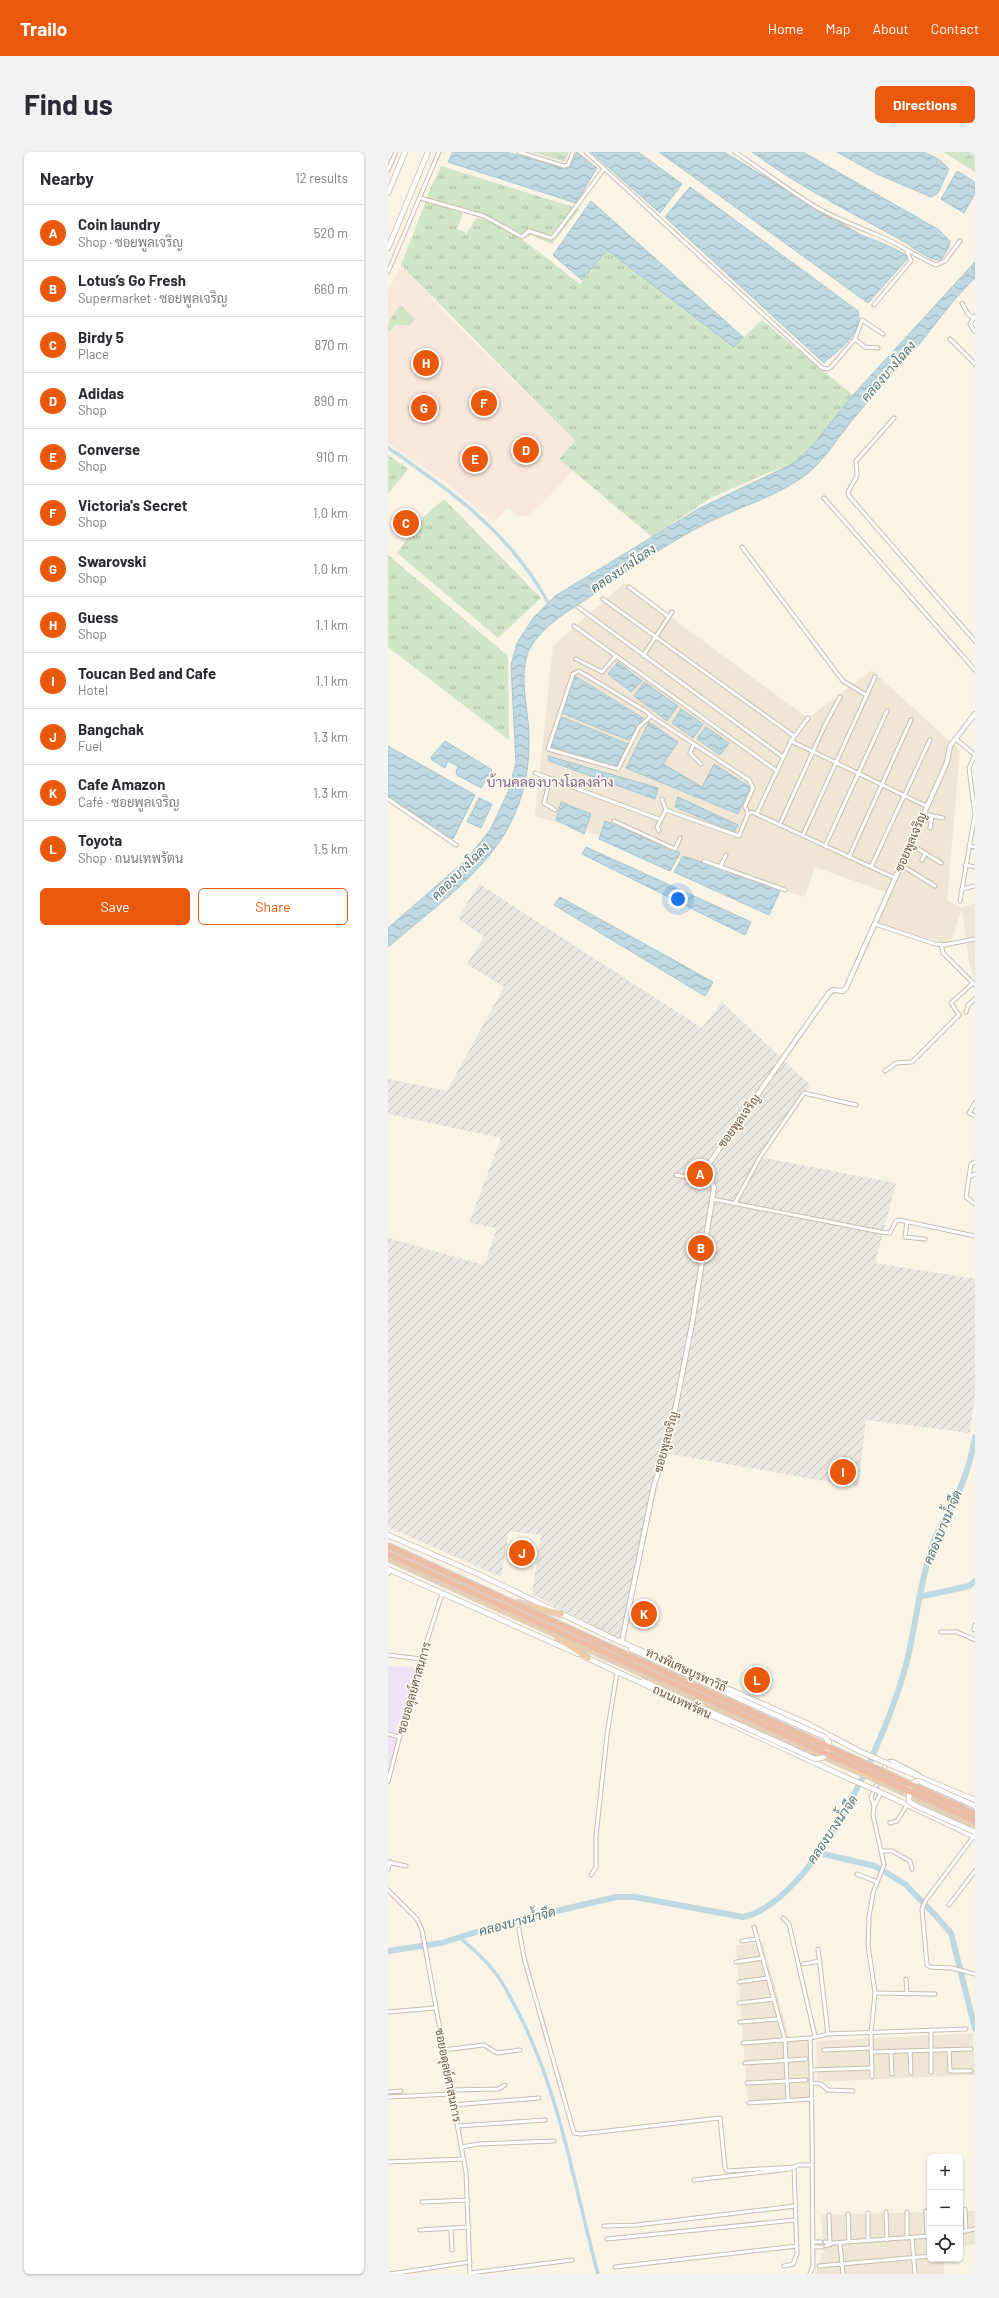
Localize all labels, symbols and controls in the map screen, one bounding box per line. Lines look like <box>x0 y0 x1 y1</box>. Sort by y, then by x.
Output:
text: Trailo <box>20 17 67 40</box>
text: Home <box>768 20 804 37</box>
text: Map <box>826 20 850 37</box>
text: About <box>872 20 909 37</box>
text: Contact <box>931 20 979 37</box>
button: Directions <box>875 86 975 123</box>
text: Find us <box>24 87 113 121</box>
text: Nearby <box>40 168 94 188</box>
text: 12 results <box>295 170 348 186</box>
text: Coin laundry <box>78 215 160 233</box>
text: A <box>49 225 57 241</box>
text: 520 m <box>314 225 348 241</box>
text: Shop · ซอยพูลเจริญ <box>78 234 183 250</box>
text: Lotus’s Go Fresh <box>78 271 186 289</box>
text: B <box>49 281 57 297</box>
text: 660 m <box>314 281 348 297</box>
text: Supermarket · ซอยพูลเจริญ <box>78 290 228 306</box>
text: Birdy 5 <box>78 328 124 346</box>
text: C <box>49 337 57 353</box>
text: 870 m <box>314 337 348 353</box>
water label: คลองบางโฉลง <box>857 337 919 405</box>
text: Place <box>78 346 109 362</box>
pin: H <box>413 348 439 378</box>
text: Adidas <box>78 384 124 402</box>
pin: F <box>471 388 497 418</box>
text: D <box>49 393 57 409</box>
text: 890 m <box>314 393 348 409</box>
pin: G <box>411 393 437 423</box>
text: Shop <box>78 402 107 418</box>
pin: D <box>513 435 539 465</box>
text: Converse <box>78 440 140 458</box>
pin: E <box>462 444 488 474</box>
text: E <box>49 449 57 465</box>
text: 910 m <box>316 449 348 465</box>
text: Shop <box>78 458 107 474</box>
text: Victoria's Secret <box>78 496 187 514</box>
text: F <box>49 505 57 521</box>
text: 1.0 km <box>313 505 348 521</box>
pin: C <box>393 508 419 538</box>
text: Shop <box>78 514 107 530</box>
water label: คลองบางโฉลง <box>587 540 659 596</box>
text: Swarovski <box>78 552 146 570</box>
text: G <box>49 561 57 577</box>
text: 1.0 km <box>313 561 348 577</box>
text: Shop <box>78 570 107 586</box>
text: Guess <box>78 608 118 626</box>
text: H <box>49 617 57 633</box>
text: 1.1 km <box>315 617 348 633</box>
text: Shop <box>78 626 107 642</box>
text: Toucan Bed and Cafe <box>78 664 216 682</box>
text: I <box>51 673 55 689</box>
text: 1.1 km <box>315 673 348 689</box>
text: Hotel <box>78 682 108 698</box>
text: Bangchak <box>78 720 144 738</box>
text: J <box>49 729 57 745</box>
text: 1.3 km <box>313 729 348 745</box>
text: Fuel <box>78 738 102 754</box>
district label: บ้านคลองบางโฉลงล่าง <box>486 773 614 790</box>
text: Cafe Amazon <box>78 775 165 793</box>
text: K <box>49 785 57 801</box>
text: 1.3 km <box>313 785 348 801</box>
text: Café · ซอยพูลเจริญ <box>78 794 180 810</box>
street label: ซอยพูลเจริญ <box>891 810 931 874</box>
text: Toyota <box>78 831 122 849</box>
water label: คลองบางโฉลง <box>428 839 492 903</box>
text: L <box>49 841 57 857</box>
text: 1.5 km <box>313 841 348 857</box>
text: Shop · ถนนเทพรัตน <box>78 850 183 866</box>
button: Save <box>40 888 190 925</box>
button: Share <box>198 888 348 925</box>
your location <box>668 889 688 909</box>
street label: ซอยพูลเจริญ <box>714 1091 764 1151</box>
pin: A <box>687 1159 713 1189</box>
pin: B <box>688 1233 714 1263</box>
street label: ซอยพูลเจริญ <box>650 1409 682 1475</box>
pin: I <box>830 1457 856 1487</box>
water label: คลองบางน้ำจืด <box>916 1486 965 1566</box>
pin: J <box>509 1538 535 1568</box>
pin: K <box>631 1599 657 1629</box>
street label: ซอยอดุลย์ศาสนการ <box>393 1640 436 1736</box>
street label: ทางพิเศษบูรพาวิถี <box>643 1644 729 1696</box>
pin: L <box>744 1665 770 1695</box>
street label: ถนนเทพรัตน <box>651 1681 714 1721</box>
water label: คลองบางน้ำจืด <box>800 1789 861 1866</box>
water label: คลองบางน้ำจืด <box>476 1899 558 1939</box>
street label: ซอยอดุลย์ศาสนการ <box>430 2027 465 2124</box>
map controls <box>927 2154 963 2262</box>
button: + <box>927 2154 963 2190</box>
button: − <box>927 2190 963 2226</box>
button: locate <box>927 2226 963 2262</box>

